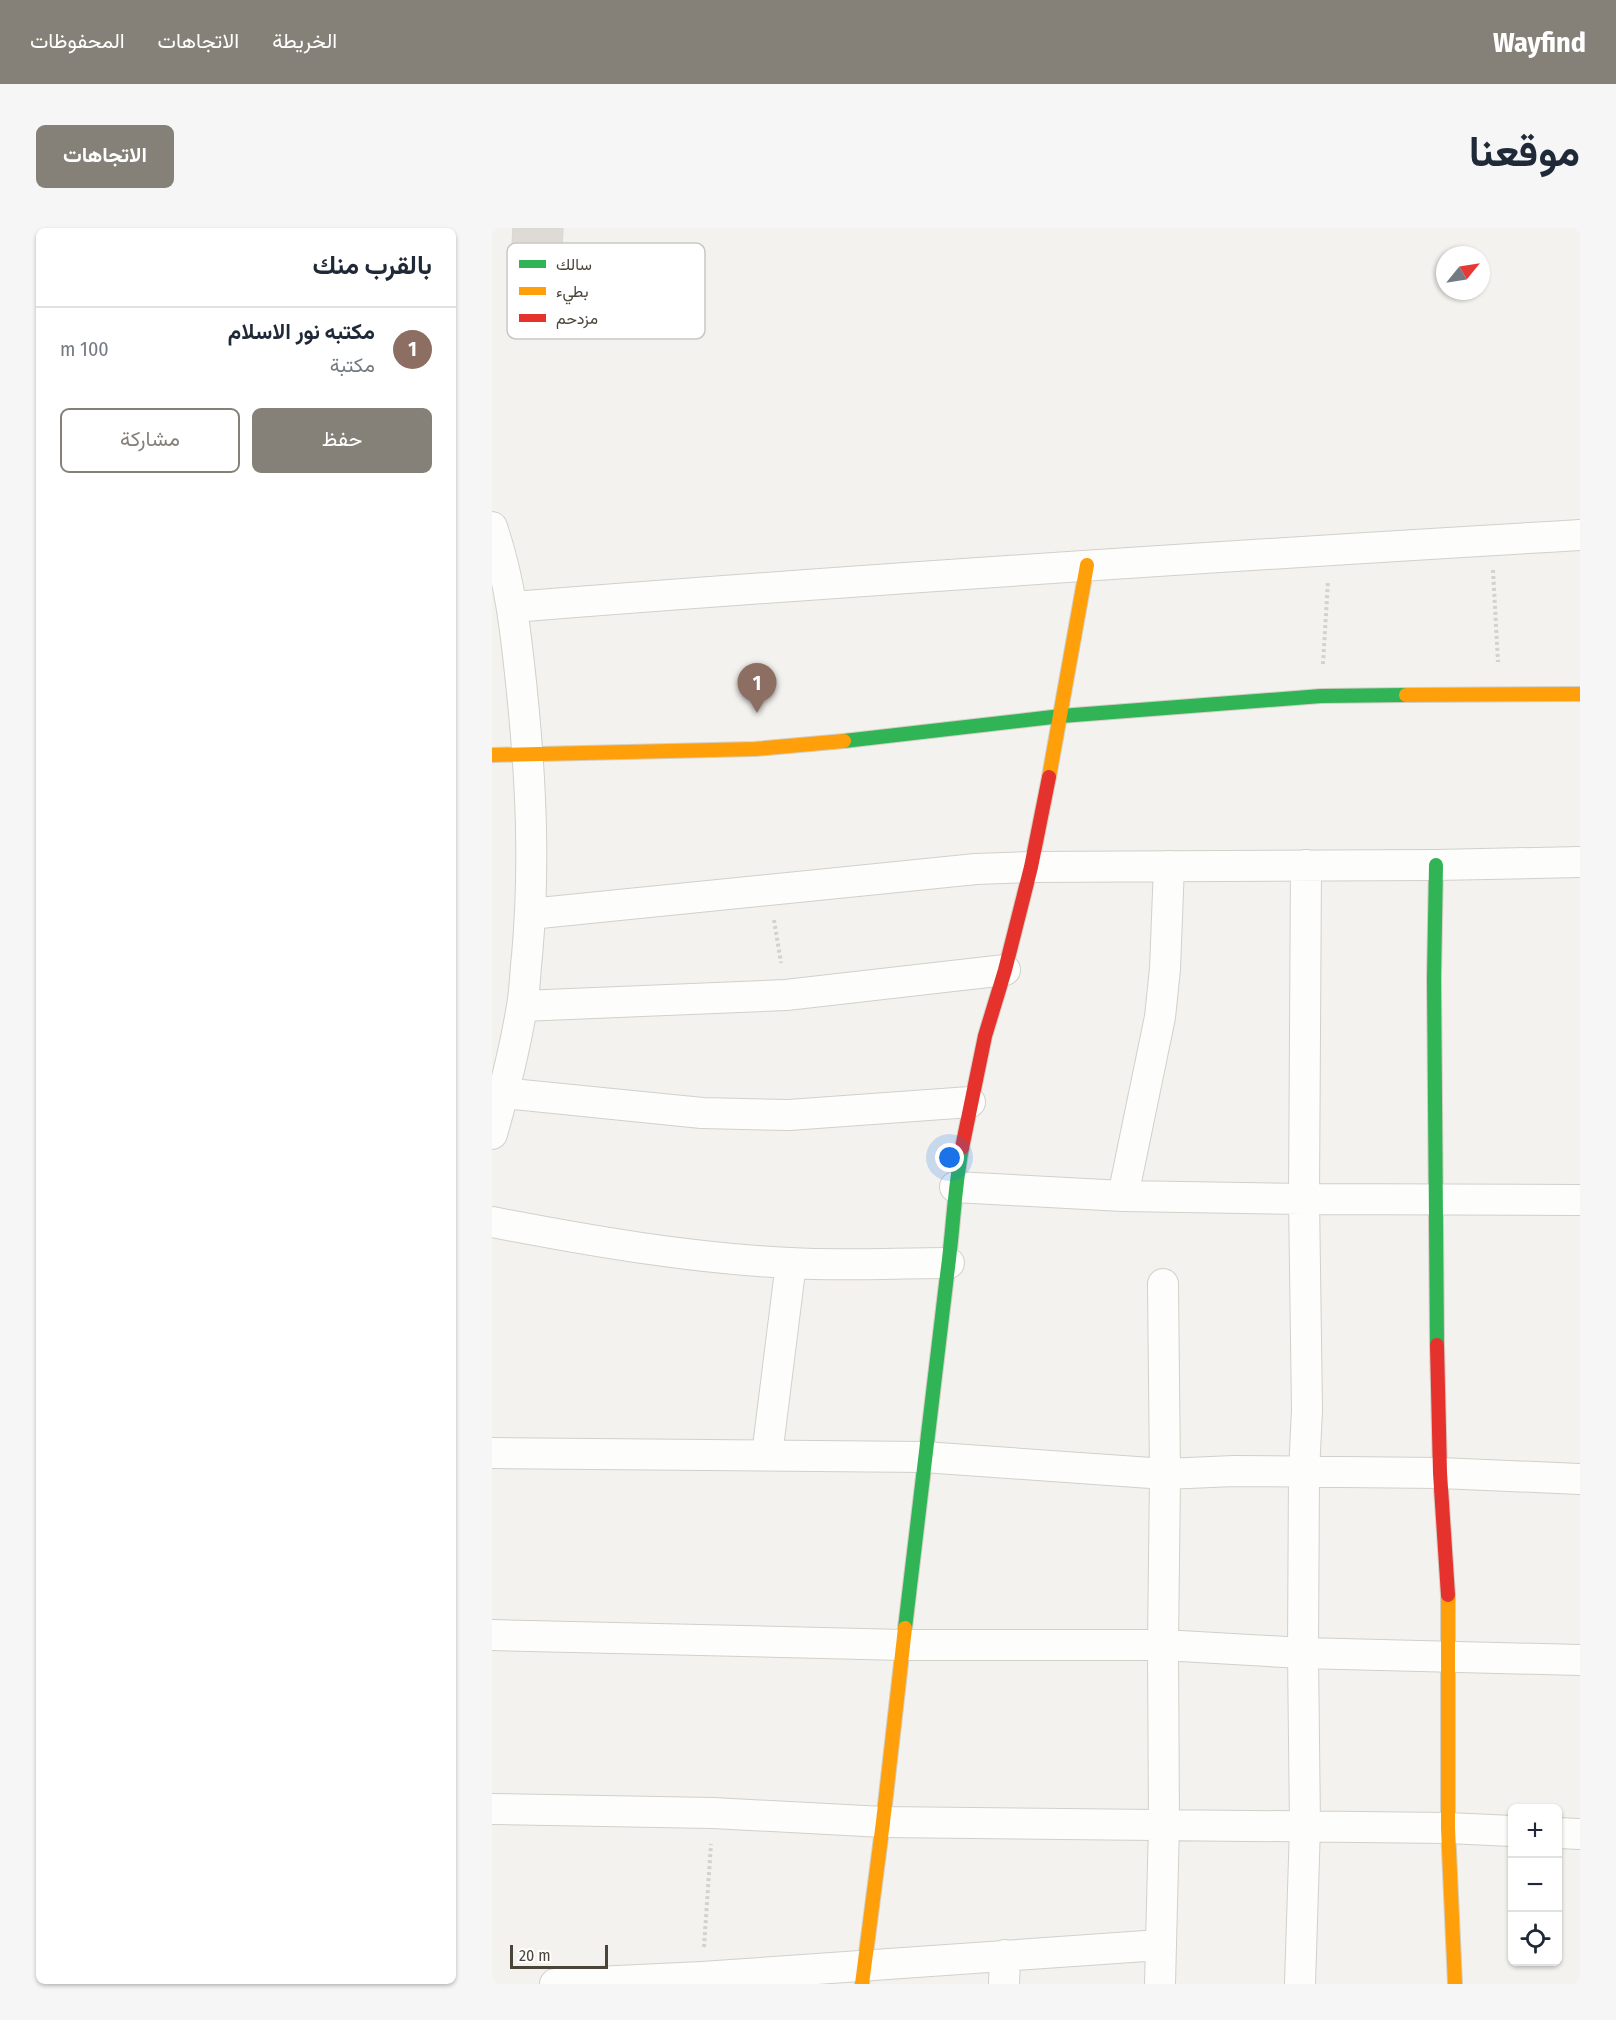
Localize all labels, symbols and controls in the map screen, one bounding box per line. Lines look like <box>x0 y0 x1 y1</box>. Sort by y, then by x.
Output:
text: Wayfind <box>1493 26 1586 59</box>
text: المحفوظات <box>30 28 125 54</box>
text: الاتجاهات <box>158 28 239 54</box>
text: الخريطة <box>272 28 337 54</box>
button: الاتجاهات <box>36 125 174 188</box>
text: موقعنا <box>1469 127 1580 177</box>
legend <box>507 243 705 339</box>
north arrow <box>1436 246 1490 300</box>
text: بالقرب منك <box>312 250 432 281</box>
text: سالك <box>556 255 592 274</box>
text: بطيء <box>556 282 588 305</box>
text: مزدحم <box>556 309 598 329</box>
text: مكتبه نور الاسلام <box>228 318 375 345</box>
text: 100 m <box>60 337 109 361</box>
text: 1 <box>408 337 417 361</box>
text: مكتبة <box>330 353 375 377</box>
button: مشاركة <box>60 408 240 473</box>
button: حفظ <box>252 408 432 473</box>
pin: 1 <box>738 664 776 713</box>
your location <box>935 1143 964 1172</box>
map controls <box>1508 1804 1562 1966</box>
button: + <box>1508 1804 1562 1858</box>
button: − <box>1508 1858 1562 1912</box>
button: locate <box>1508 1912 1562 1966</box>
scale bar <box>510 1942 608 1970</box>
text: 20 m <box>519 1946 550 1965</box>

